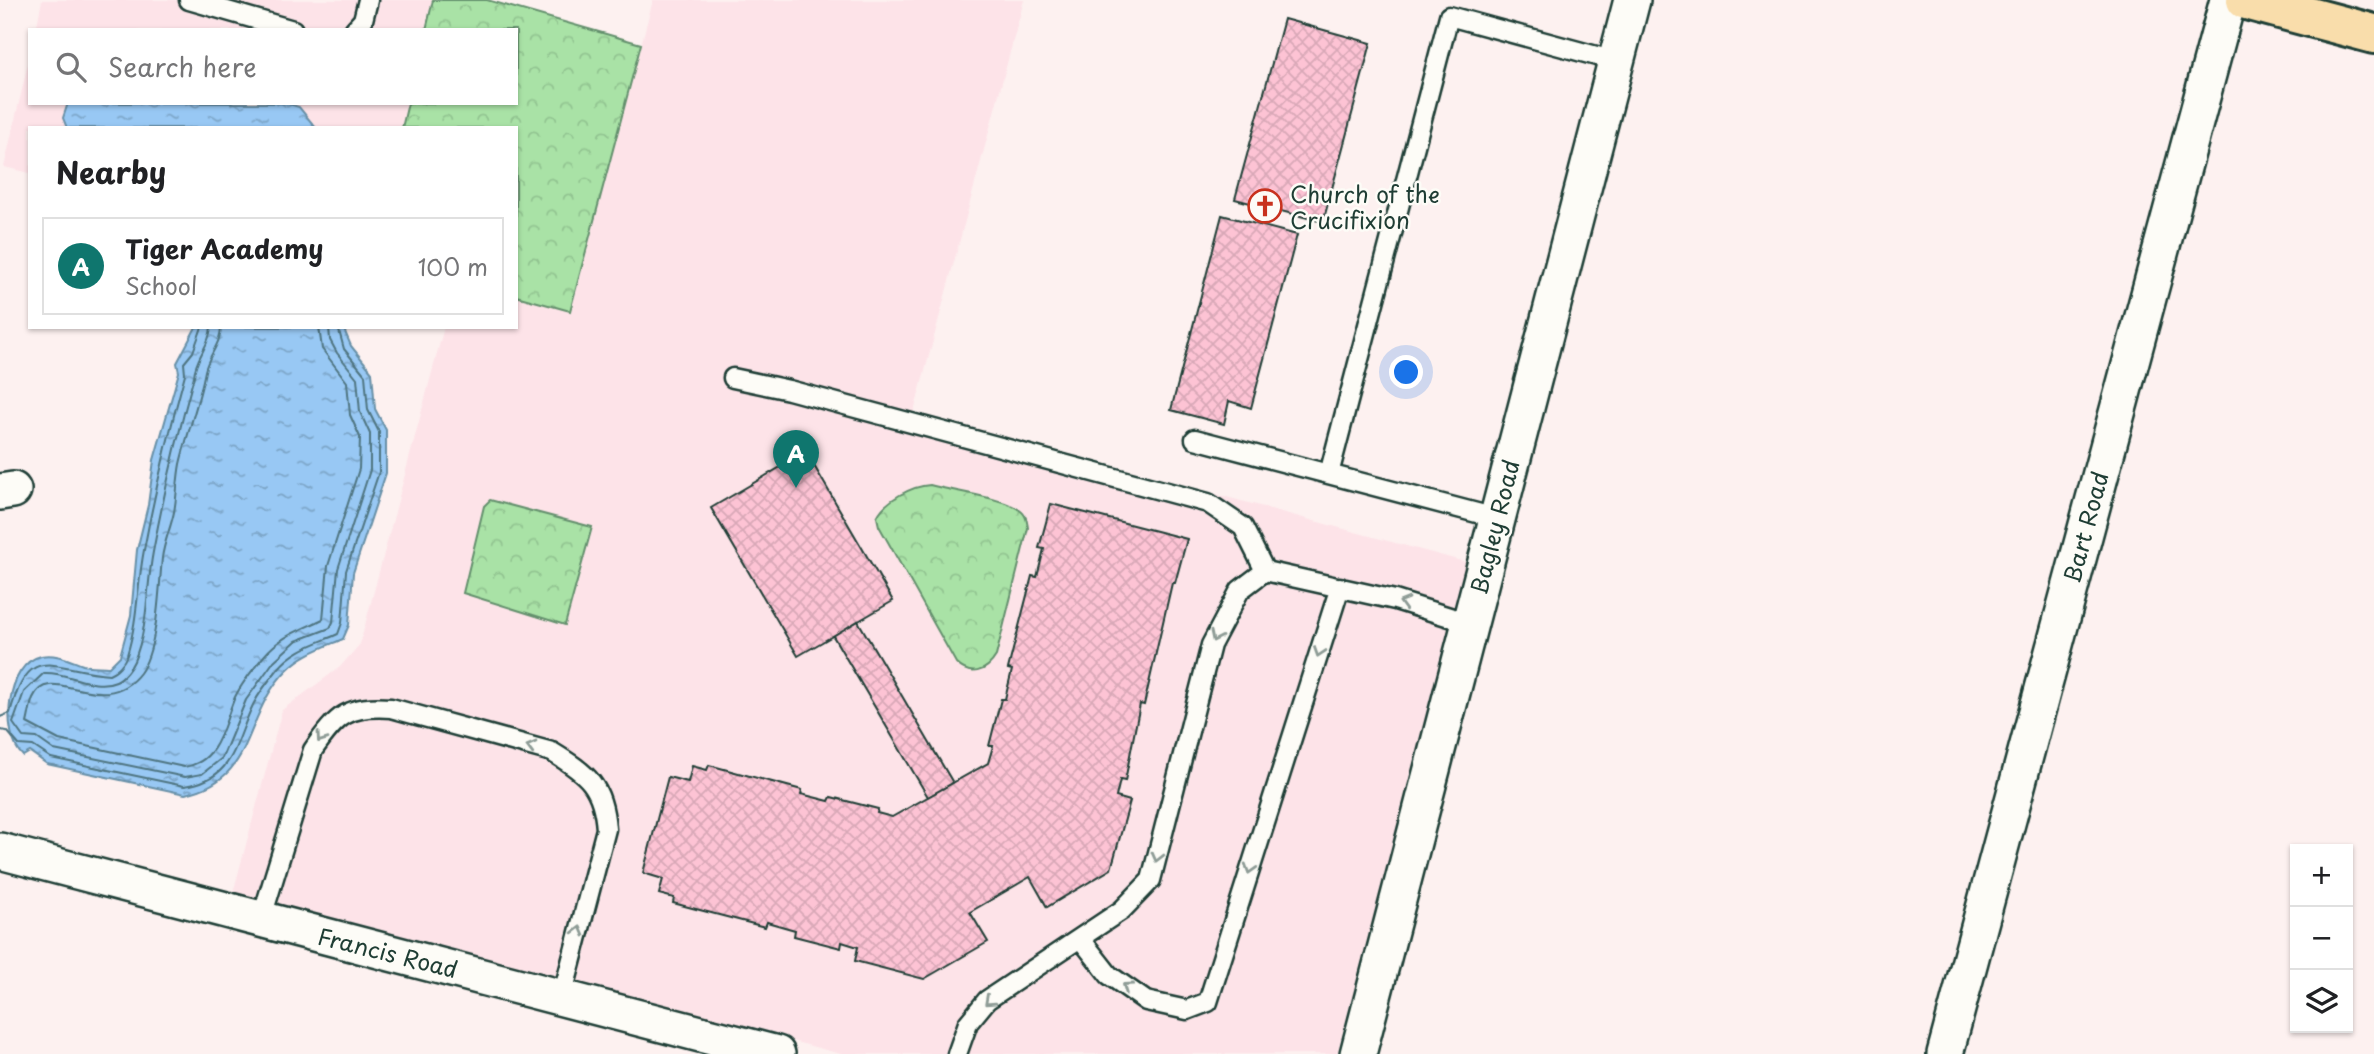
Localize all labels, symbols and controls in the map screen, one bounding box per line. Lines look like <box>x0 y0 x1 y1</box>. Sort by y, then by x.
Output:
search box <box>28 28 518 105</box>
text: Search here <box>108 47 257 86</box>
icon: search <box>52 48 90 86</box>
text: Nearby <box>56 149 166 194</box>
place label: Church of the Crucifixion <box>1290 176 1439 237</box>
church icon: Church of the Crucifixion <box>1246 187 1284 225</box>
text: Tiger Academy <box>125 229 324 268</box>
text: A <box>72 249 90 284</box>
text: 100 m <box>418 249 488 284</box>
text: School <box>125 268 197 303</box>
your location <box>1389 355 1423 389</box>
pin: A <box>773 430 819 488</box>
street label: Bagley Road <box>1460 456 1528 598</box>
street label: Bart Road <box>2053 467 2117 587</box>
one-way arrow <box>1398 596 1410 611</box>
one-way arrow <box>1209 630 1223 642</box>
one-way arrow <box>1313 645 1327 658</box>
one-way arrow <box>317 730 329 743</box>
one-way arrow <box>526 741 538 755</box>
map controls <box>2290 844 2353 1033</box>
button: + <box>2290 844 2353 907</box>
one-way arrow <box>1151 851 1165 863</box>
one-way arrow <box>1244 863 1259 875</box>
button: − <box>2290 907 2353 970</box>
street label: Francis Road <box>314 918 462 986</box>
one-way arrow <box>570 925 585 937</box>
button: layers <box>2290 970 2353 1033</box>
one-way arrow <box>1122 983 1135 995</box>
one-way arrow <box>984 993 997 1005</box>

